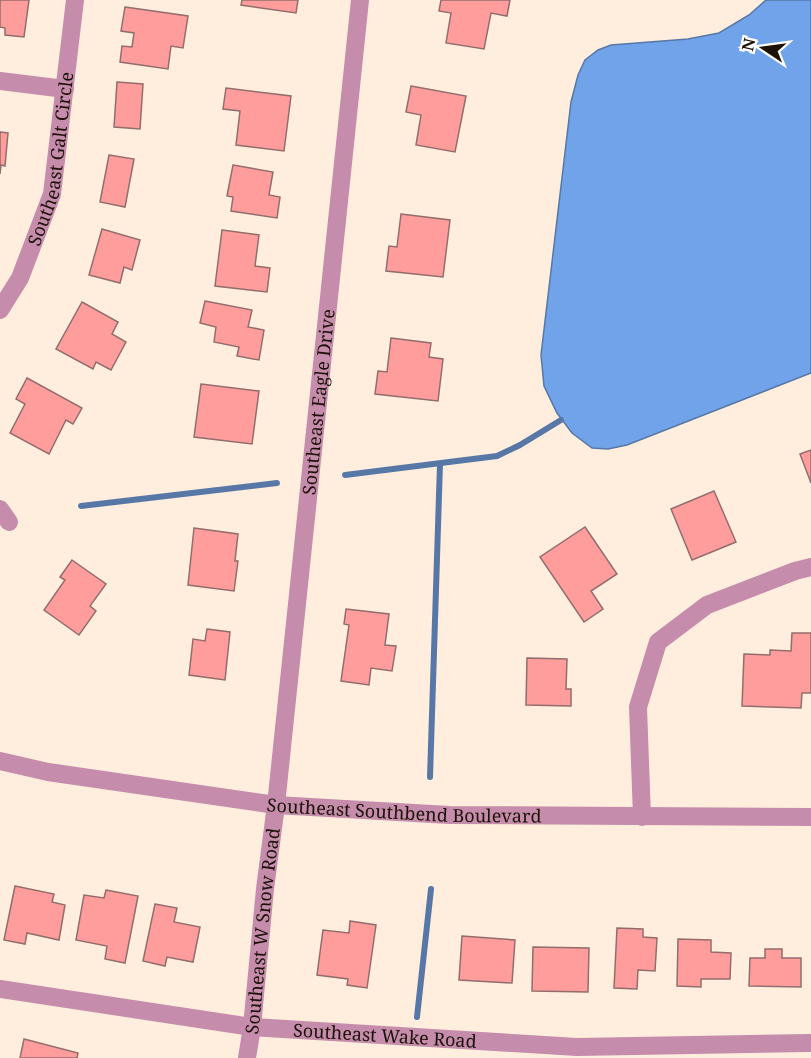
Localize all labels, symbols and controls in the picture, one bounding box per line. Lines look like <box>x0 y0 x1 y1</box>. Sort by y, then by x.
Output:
north arrow <box>733 18 793 78</box>
text: N <box>736 36 761 53</box>
street label: Southeast Galt Circle <box>21 70 78 249</box>
street label: Southeast Eagle Drive <box>296 308 340 496</box>
street label: Southeast Southbend Boulevard <box>265 792 542 828</box>
street label: Southeast W Snow Road <box>239 826 285 1036</box>
street label: Southeast Wake Road <box>292 1018 477 1053</box>

